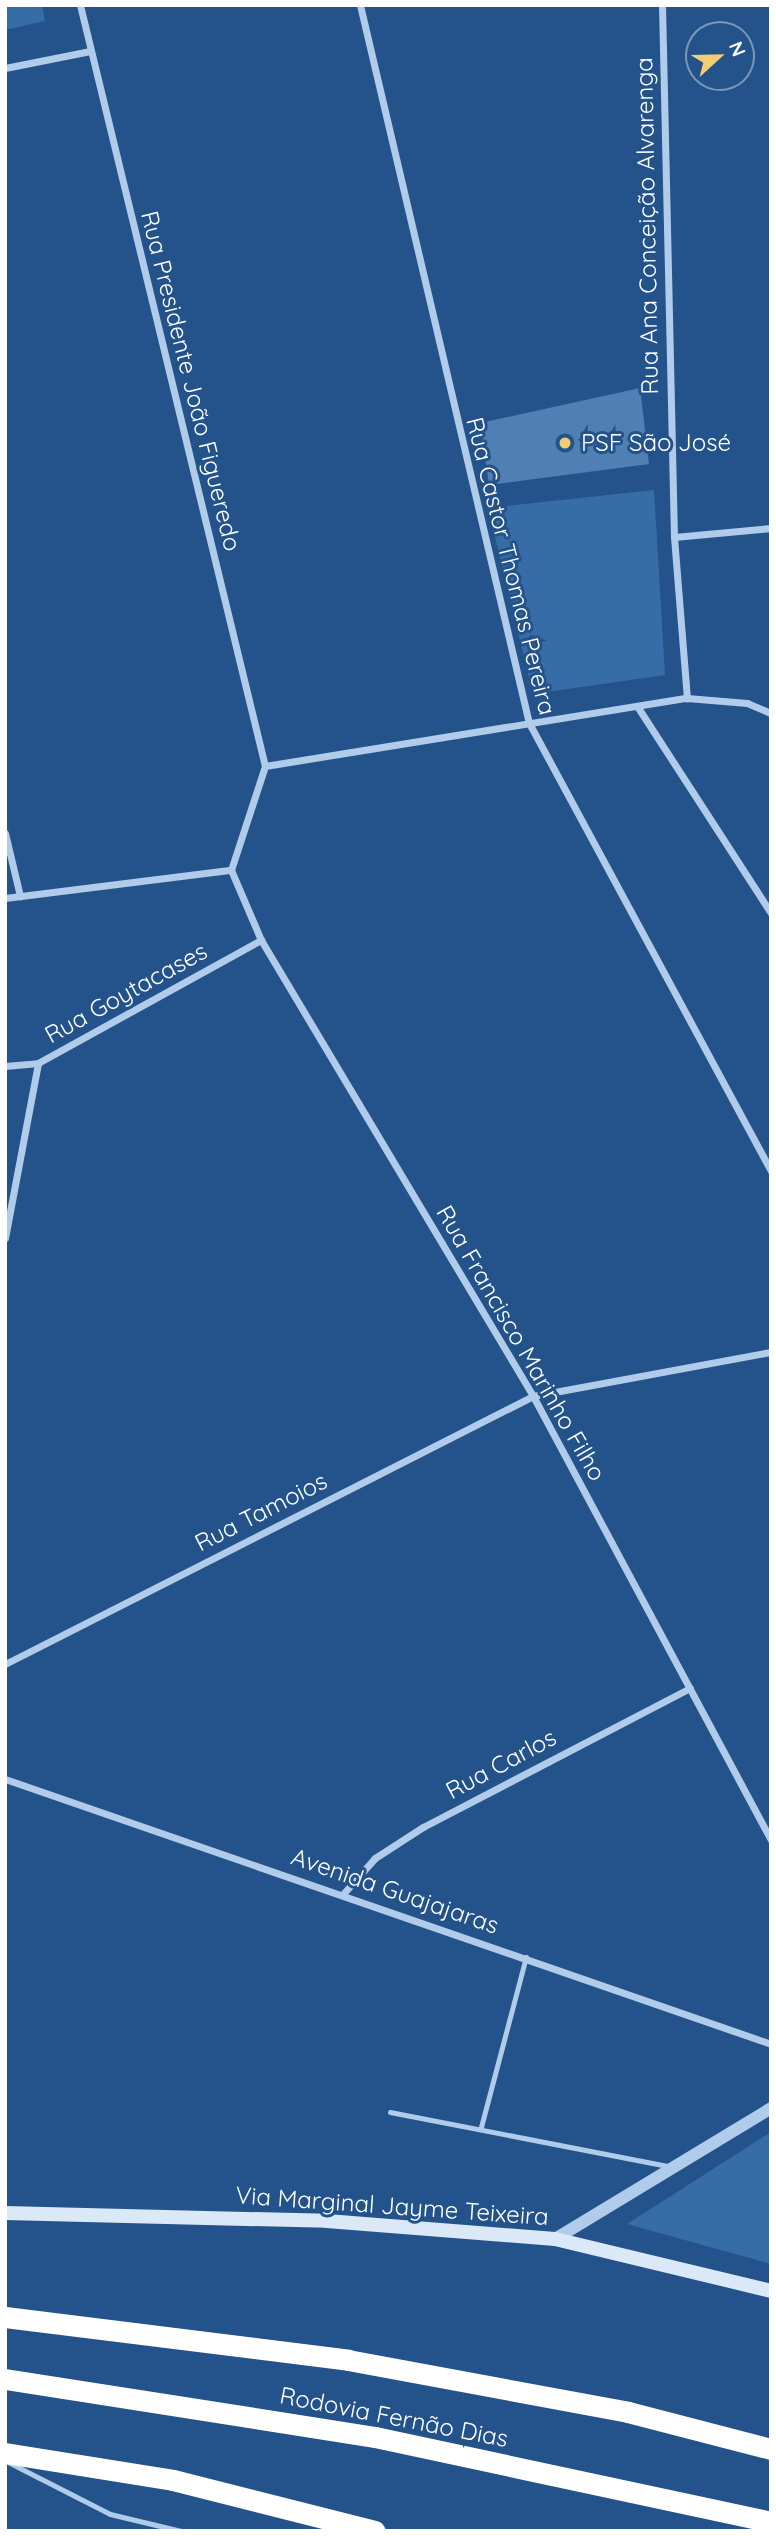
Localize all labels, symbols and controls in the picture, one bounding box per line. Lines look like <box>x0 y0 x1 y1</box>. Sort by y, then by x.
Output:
north arrow <box>685 21 755 91</box>
text: N <box>724 38 751 60</box>
street label: Rua Ana Conceição Alvarenga <box>630 57 664 395</box>
street label: Rua Presidente João Figueredo <box>135 208 247 554</box>
street label: Rua Castor Thomas Pereira <box>460 414 562 718</box>
place label: PSF São José <box>581 429 731 457</box>
marker: PSF São José <box>555 433 575 453</box>
street label: Rua Goytacases <box>40 936 212 1050</box>
street label: Rua Francisco Marinho Filho <box>430 1200 612 1486</box>
street label: Rua Tamoios <box>190 1466 332 1558</box>
street label: Rua Carlos <box>441 1723 561 1805</box>
street label: Avenida Guajajaras <box>288 1842 502 1940</box>
street label: Via Marginal Jayme Teixeira <box>234 2181 550 2231</box>
street label: Rodovia Fernão Dias <box>277 2381 511 2453</box>

